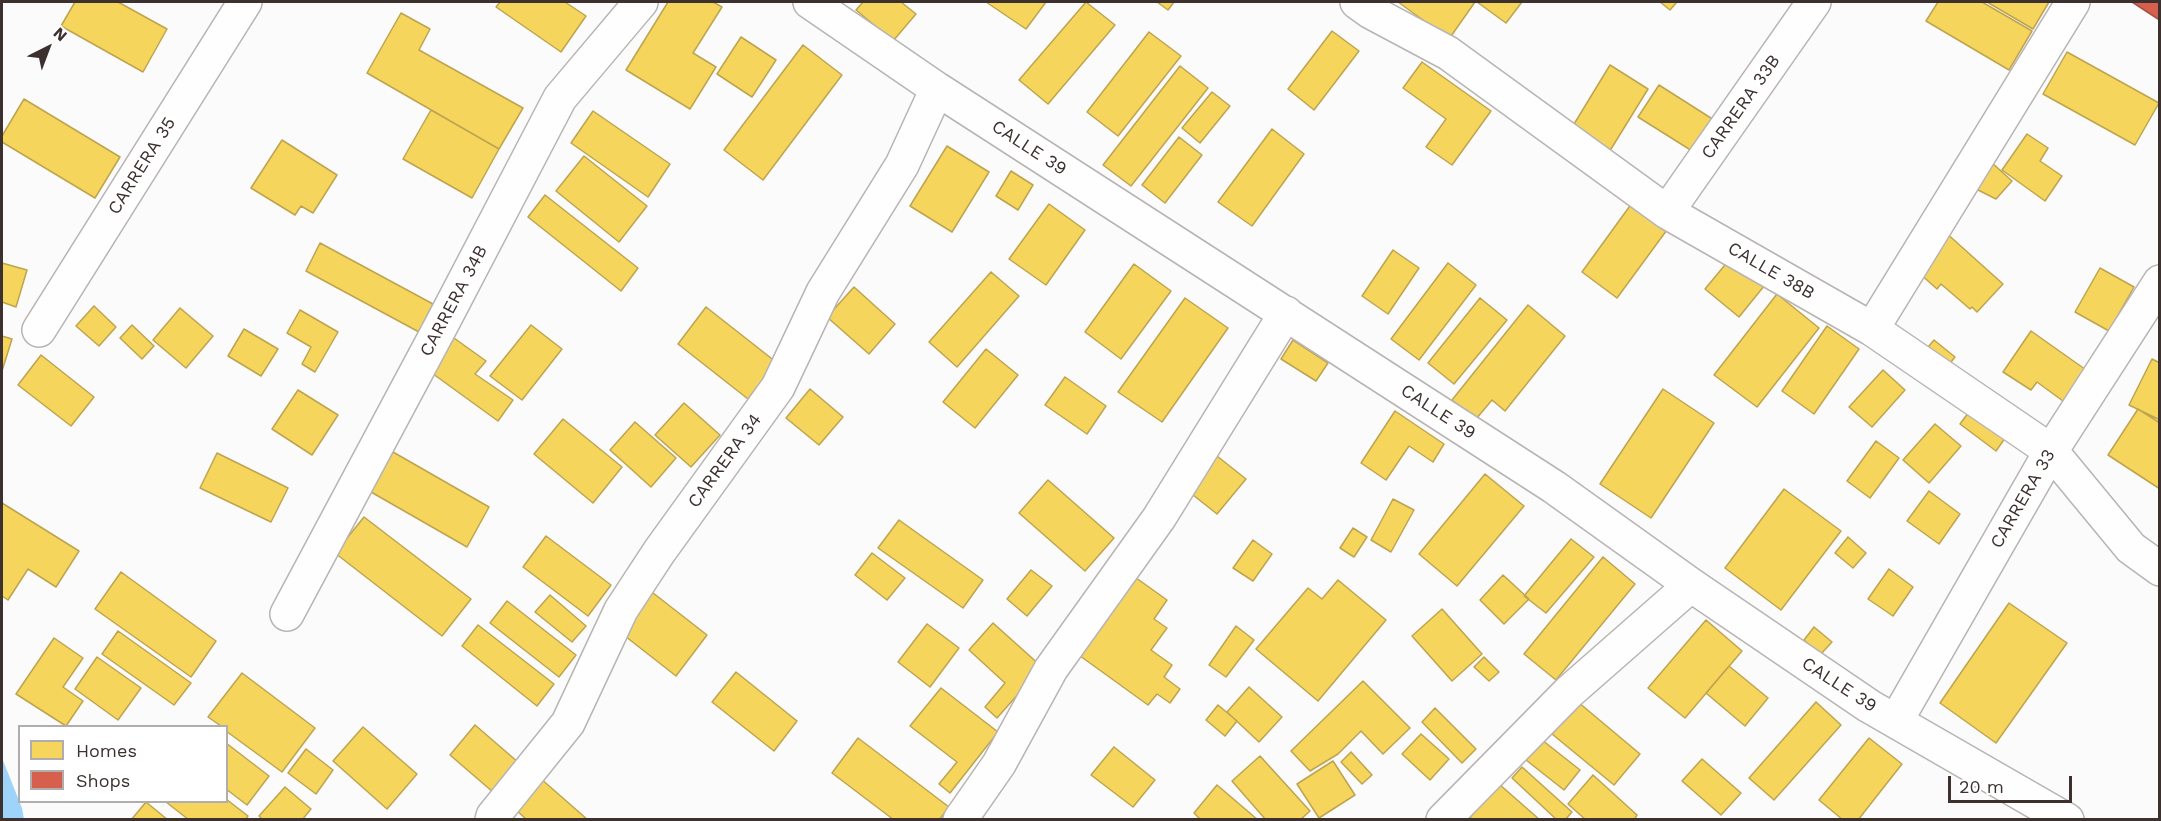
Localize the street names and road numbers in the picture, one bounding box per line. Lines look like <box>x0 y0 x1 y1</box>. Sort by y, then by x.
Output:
street label: CARRERA 33B <box>1697 51 1785 163</box>
street label: CARRERA 35 <box>104 113 180 219</box>
street label: CALLE 39 <box>987 116 1071 180</box>
street label: CALLE 38B <box>1724 237 1818 305</box>
street label: CARRERA 34B <box>416 242 492 360</box>
street label: CALLE 39 <box>1396 380 1480 444</box>
street label: CARRERA 34 <box>684 410 766 512</box>
street label: CARRERA 33 <box>1986 446 2060 552</box>
street label: CALLE 39 <box>1797 653 1881 717</box>

